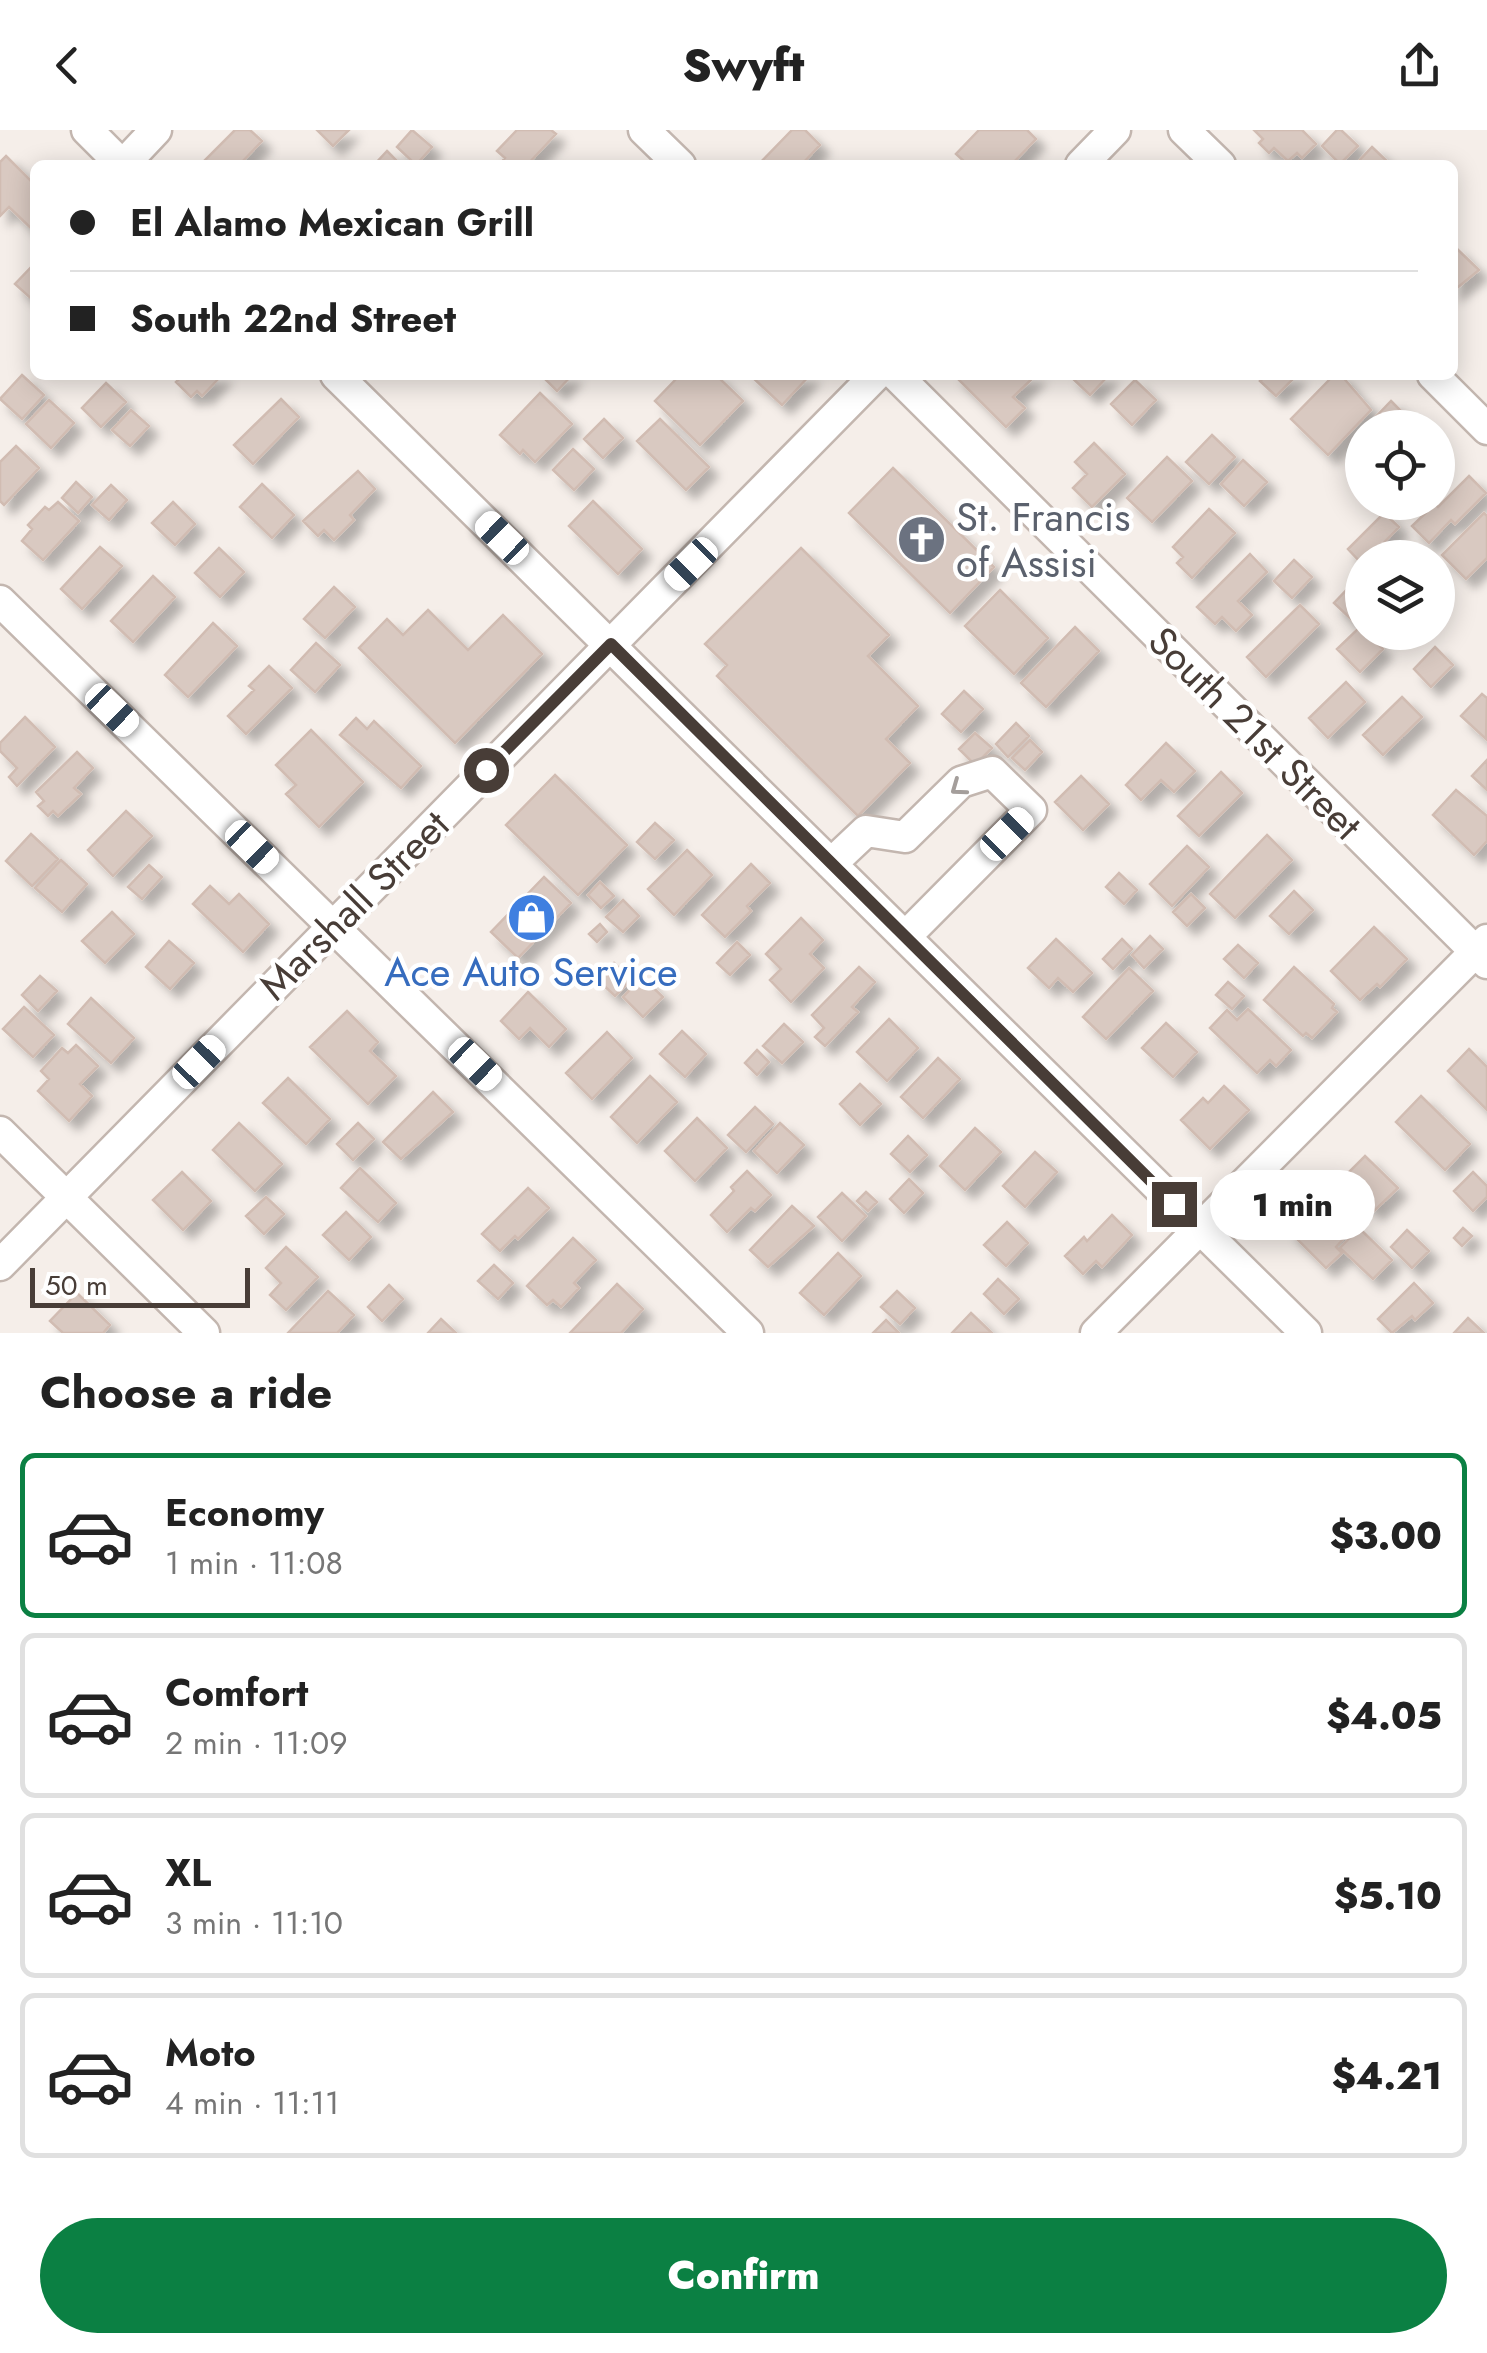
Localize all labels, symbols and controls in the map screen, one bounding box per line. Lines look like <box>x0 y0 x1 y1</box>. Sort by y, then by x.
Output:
text: Swyft <box>683 33 804 98</box>
icon: back <box>40 38 95 93</box>
icon: share <box>1392 38 1447 93</box>
text: El Alamo Mexican Grill <box>130 195 534 250</box>
text: South 22nd Street <box>130 291 456 346</box>
map controls <box>1345 410 1455 650</box>
button: locate <box>1345 410 1455 520</box>
place label: St. Francis of Assisi <box>956 488 1130 592</box>
car <box>470 506 534 570</box>
church icon: St. Francis of Assisi <box>895 514 947 566</box>
car <box>659 532 723 596</box>
button: layers <box>1345 540 1455 650</box>
street label: South 21st Street <box>1135 613 1375 853</box>
car <box>80 678 144 742</box>
route start <box>464 748 509 793</box>
one-way arrow <box>951 776 969 794</box>
street label: Marshall Street <box>246 797 462 1013</box>
car <box>975 802 1039 866</box>
car <box>220 815 284 879</box>
shop icon: Ace Auto Service <box>505 891 557 943</box>
place label: Ace Auto Service <box>384 943 678 1001</box>
car <box>167 1030 231 1094</box>
car <box>443 1032 507 1096</box>
callout: 1 min <box>1209 1169 1374 1239</box>
route end <box>1152 1182 1197 1227</box>
text: 1 min <box>1252 1182 1333 1228</box>
scale bar <box>30 1263 250 1308</box>
text: 50 m <box>45 1265 108 1306</box>
text: Choose a ride <box>40 1360 332 1425</box>
text: Economy <box>165 1485 324 1540</box>
icon: car <box>45 1491 135 1581</box>
text: $3.00 <box>1330 1508 1442 1563</box>
text: 1 min · 11:08 <box>165 1540 343 1586</box>
text: Comfort <box>165 1665 308 1720</box>
icon: car <box>45 1671 135 1761</box>
text: $4.05 <box>1326 1688 1442 1743</box>
text: 2 min · 11:09 <box>165 1720 348 1766</box>
text: XL <box>165 1845 211 1900</box>
icon: car <box>45 1851 135 1941</box>
text: $5.10 <box>1334 1868 1442 1923</box>
text: 3 min · 11:10 <box>165 1900 343 1946</box>
text: Moto <box>165 2025 256 2080</box>
icon: car <box>45 2031 135 2121</box>
text: $4.21 <box>1332 2048 1442 2103</box>
text: 4 min · 11:11 <box>165 2080 339 2126</box>
button: Confirm <box>40 2218 1447 2333</box>

